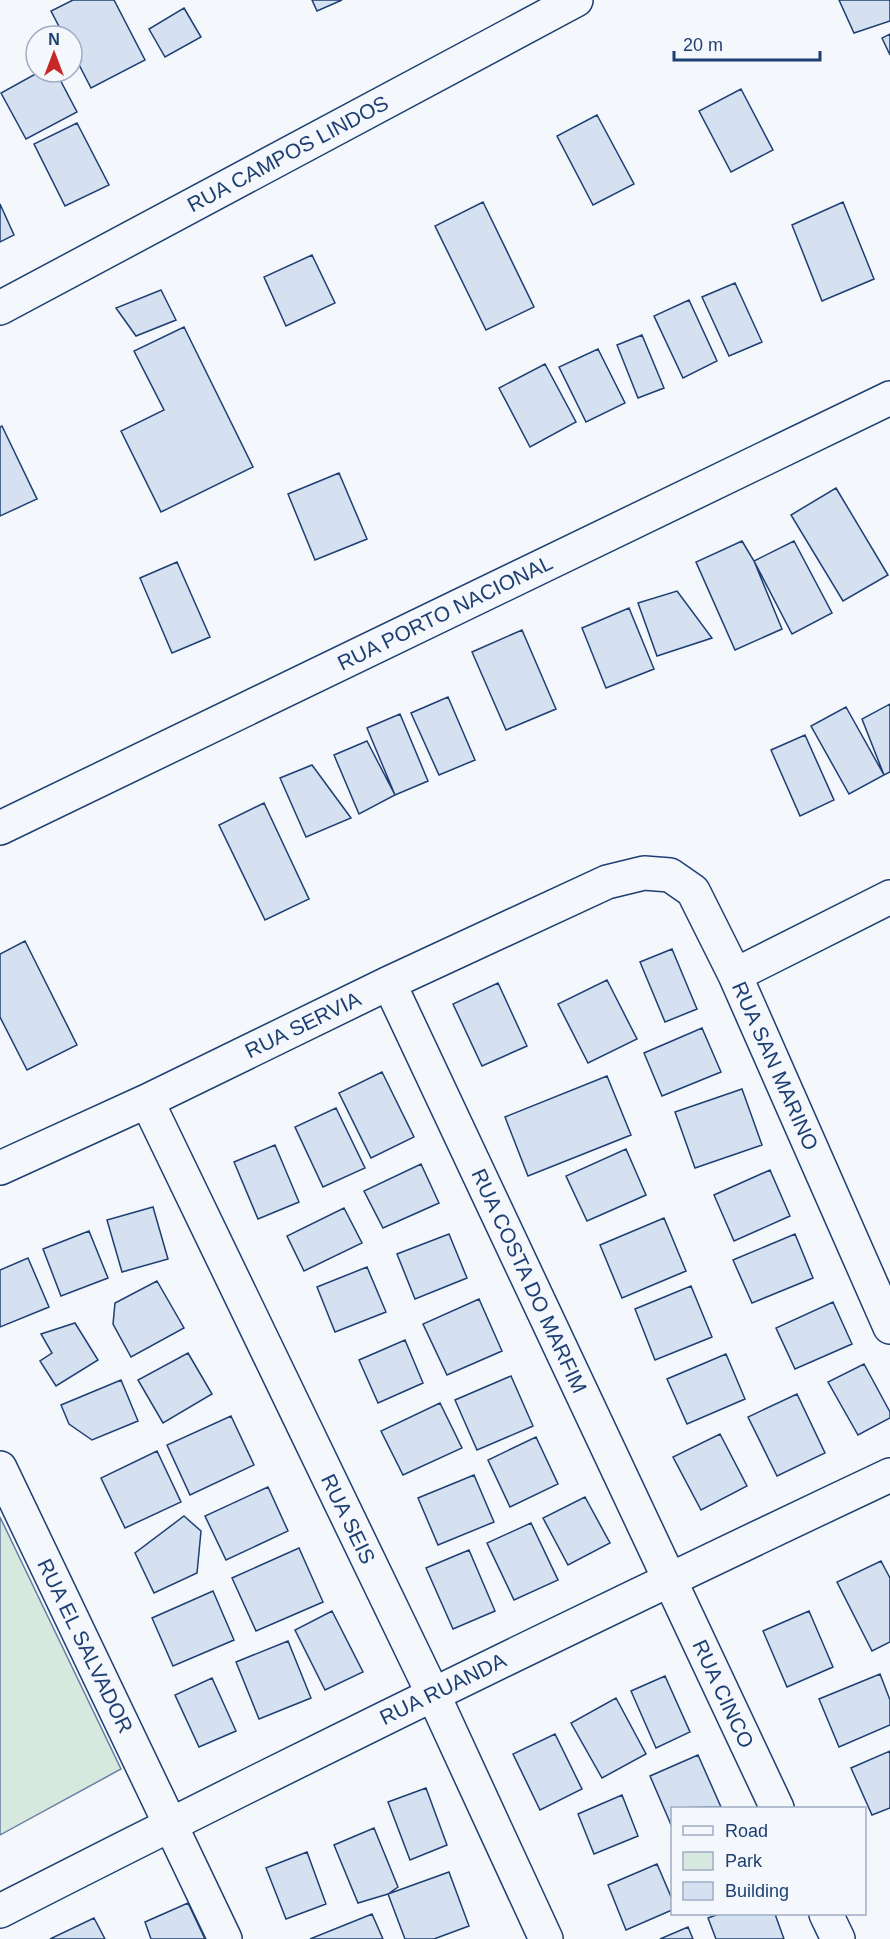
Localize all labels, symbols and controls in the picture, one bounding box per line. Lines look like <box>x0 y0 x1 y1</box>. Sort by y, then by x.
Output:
north arrow <box>24 24 84 84</box>
scale bar <box>674 24 820 62</box>
text: N <box>48 31 60 48</box>
text: 20 m <box>683 35 723 55</box>
street label: RUA CAMPOS LINDOS <box>183 91 392 216</box>
street label: RUA PORTO NACIONAL <box>334 550 556 675</box>
street label: RUA SAN MARINO <box>728 978 823 1154</box>
street label: RUA SERVIA <box>241 987 364 1062</box>
street label: RUA COSTA DO MARFIM <box>467 1165 592 1397</box>
street label: RUA SEIS <box>317 1470 380 1567</box>
street label: RUA EL SALVADOR <box>33 1555 138 1737</box>
street label: RUA CINCO <box>688 1636 759 1752</box>
street label: RUA RUANDA <box>376 1648 510 1729</box>
legend <box>671 1807 866 1915</box>
text: Road <box>725 1821 768 1841</box>
text: Park <box>725 1851 763 1871</box>
text: Building <box>725 1881 789 1901</box>

